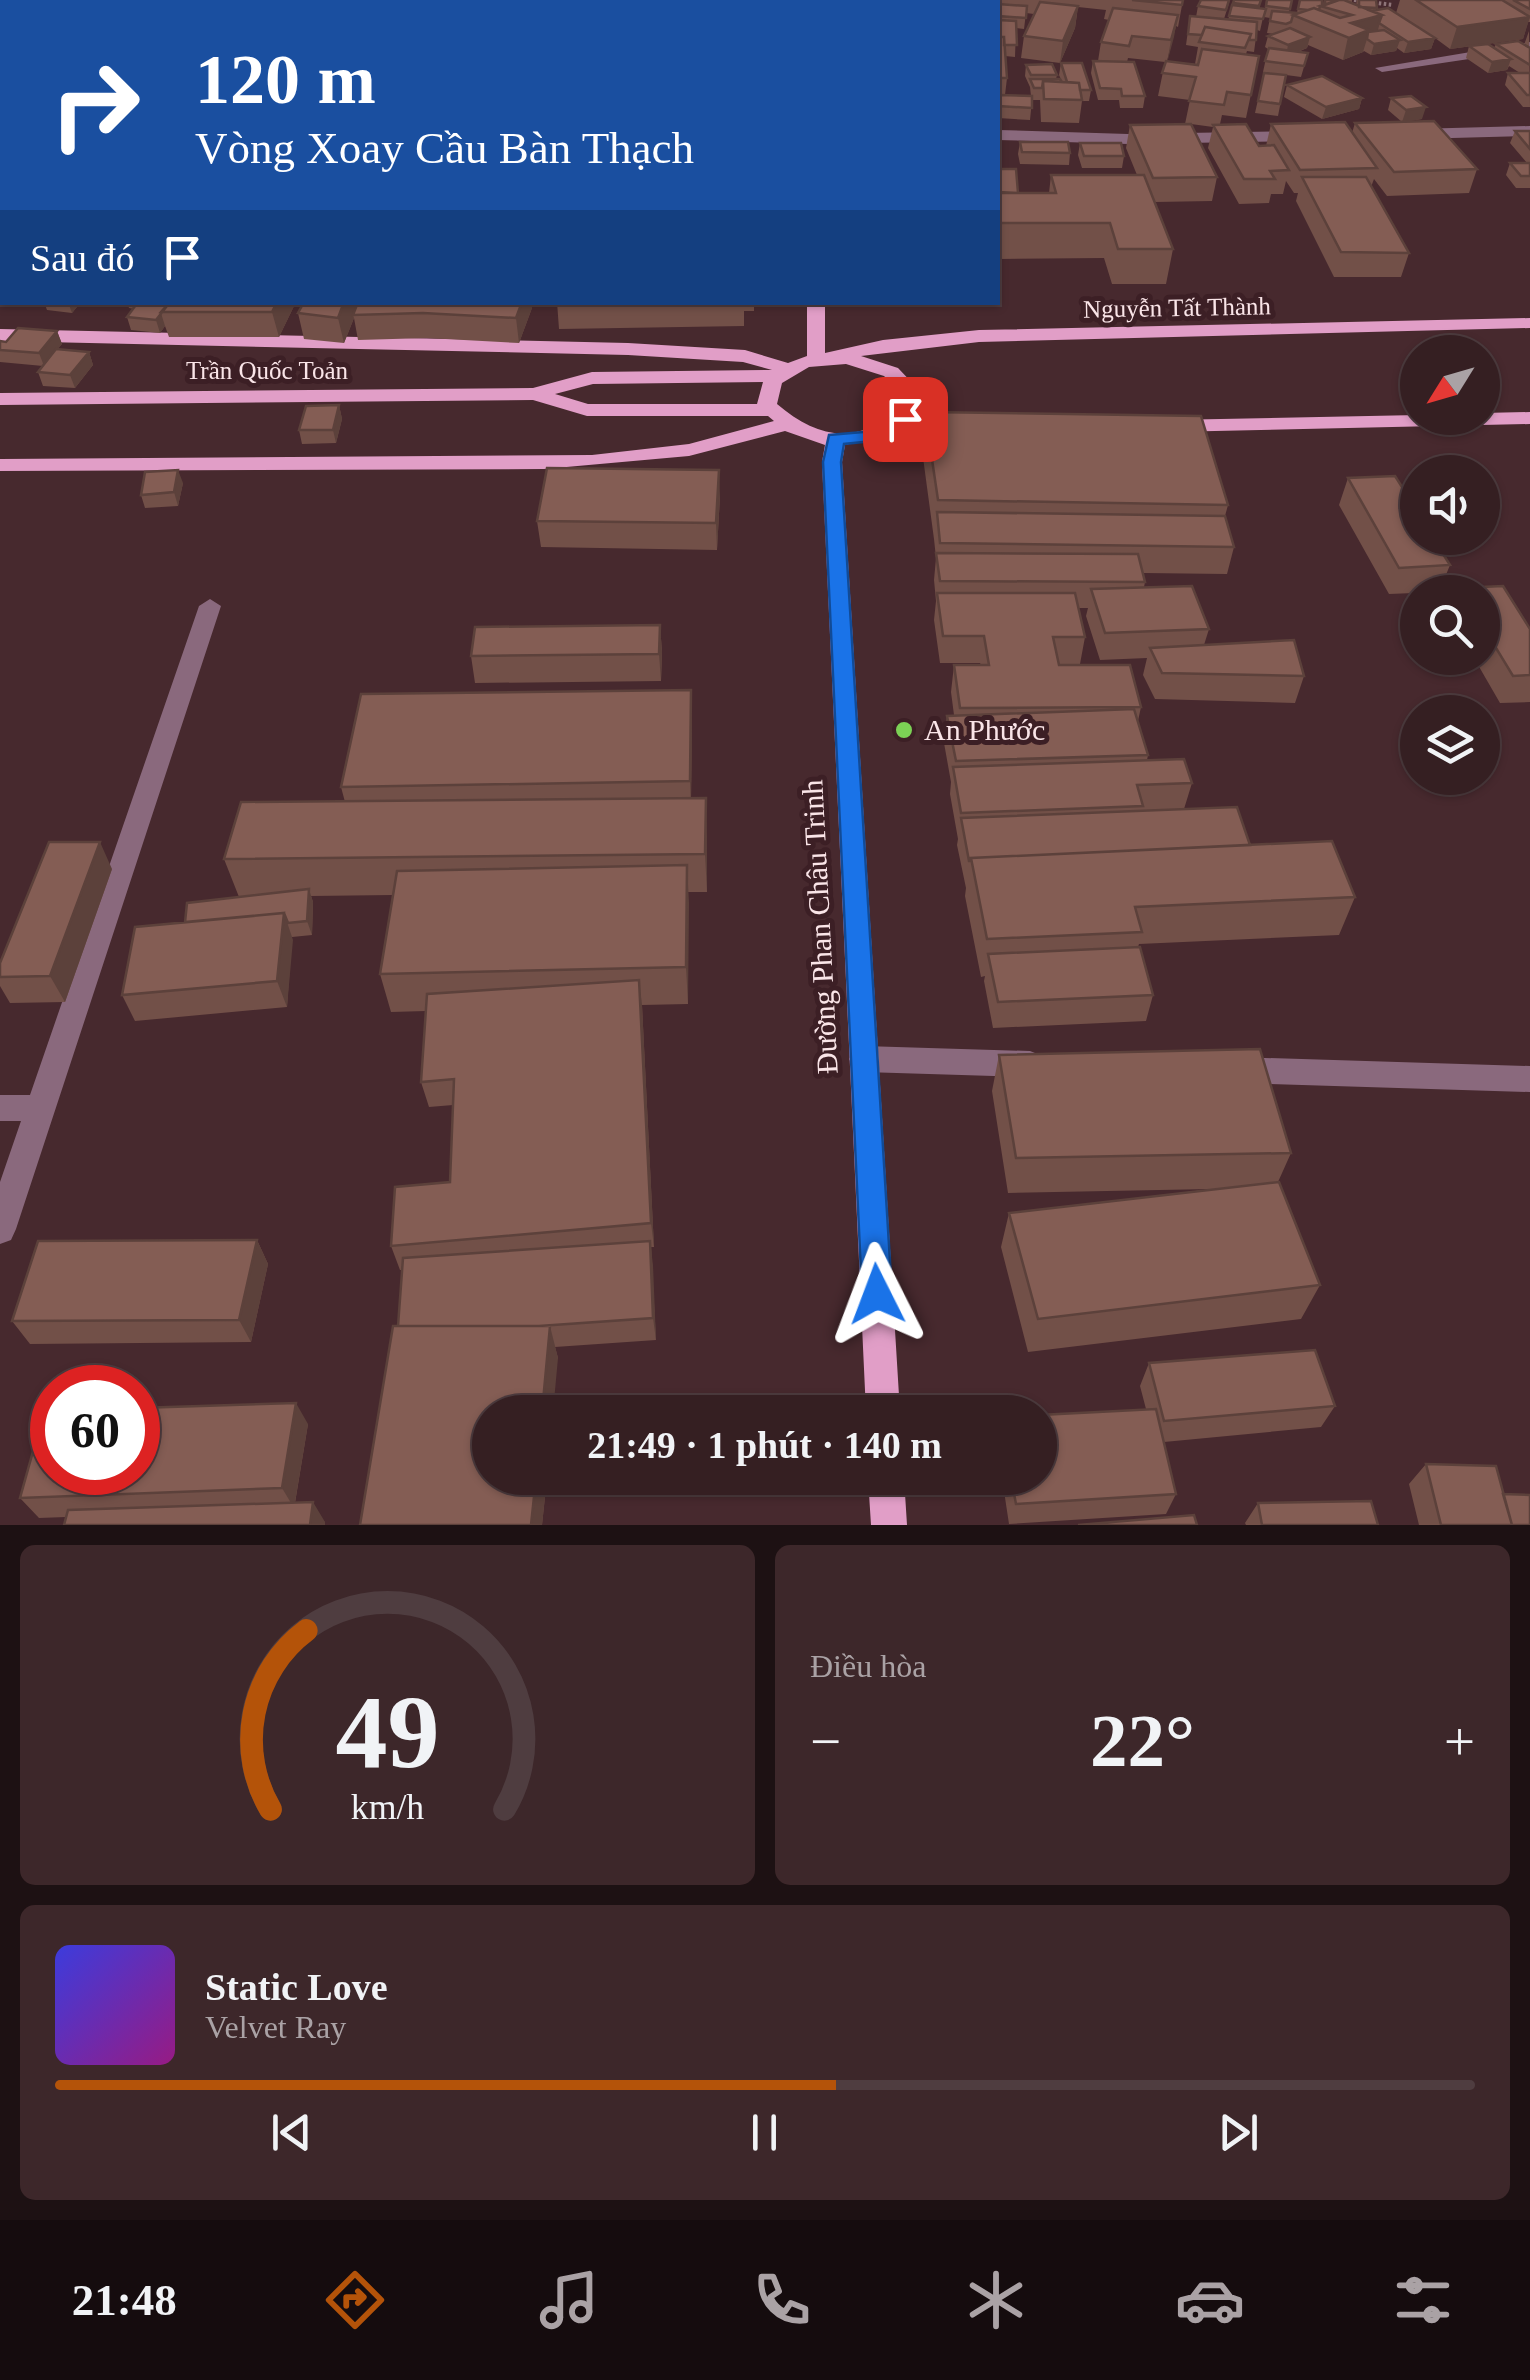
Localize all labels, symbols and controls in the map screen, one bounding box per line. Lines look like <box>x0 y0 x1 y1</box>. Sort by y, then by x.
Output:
icon: right <box>30 40 160 170</box>
text: 120 m <box>195 41 376 118</box>
text: Vòng Xoay Cầu Bàn Thạch <box>195 123 694 173</box>
icon: arrive <box>155 230 210 285</box>
text: Sau đó <box>30 237 135 279</box>
street label: Nguyễn Tất Thành <box>1083 292 1272 323</box>
north arrow <box>1400 335 1500 435</box>
map controls <box>1400 335 1500 795</box>
street label: Trần Quốc Toản <box>186 357 349 384</box>
pin <box>863 377 948 462</box>
icon: arrive <box>878 392 933 447</box>
button: sound <box>1400 455 1500 555</box>
button: search <box>1400 575 1500 675</box>
button: layers <box>1400 695 1500 795</box>
place label: An Phước <box>924 713 1045 746</box>
marker: An Phước <box>893 719 915 741</box>
street label: Đường Phan Châu Trinh <box>795 779 844 1075</box>
position arrow <box>825 1242 929 1346</box>
speed limit sign: 60 <box>30 1365 160 1495</box>
text: 21:49 · 1 phút · 140 m <box>587 1424 942 1466</box>
text: Điều hòa <box>810 1648 926 1684</box>
text: 49 <box>336 1674 440 1789</box>
text: 22° <box>1090 1699 1195 1782</box>
text: − <box>810 1711 841 1772</box>
text: + <box>1444 1711 1475 1772</box>
text: km/h <box>351 1787 424 1827</box>
text: Static Love <box>205 1966 388 2008</box>
text: Velvet Ray <box>205 2009 346 2045</box>
icon: previous <box>264 2105 319 2160</box>
icon: pause <box>737 2105 792 2160</box>
icon: next <box>1211 2105 1266 2160</box>
icon: directions <box>320 2265 390 2335</box>
icon: music <box>534 2265 604 2335</box>
icon: phone <box>747 2265 817 2335</box>
icon: climate <box>961 2265 1031 2335</box>
icon: car <box>1175 2265 1245 2335</box>
icon: filters <box>1388 2265 1458 2335</box>
text: 21:48 <box>72 2275 177 2325</box>

